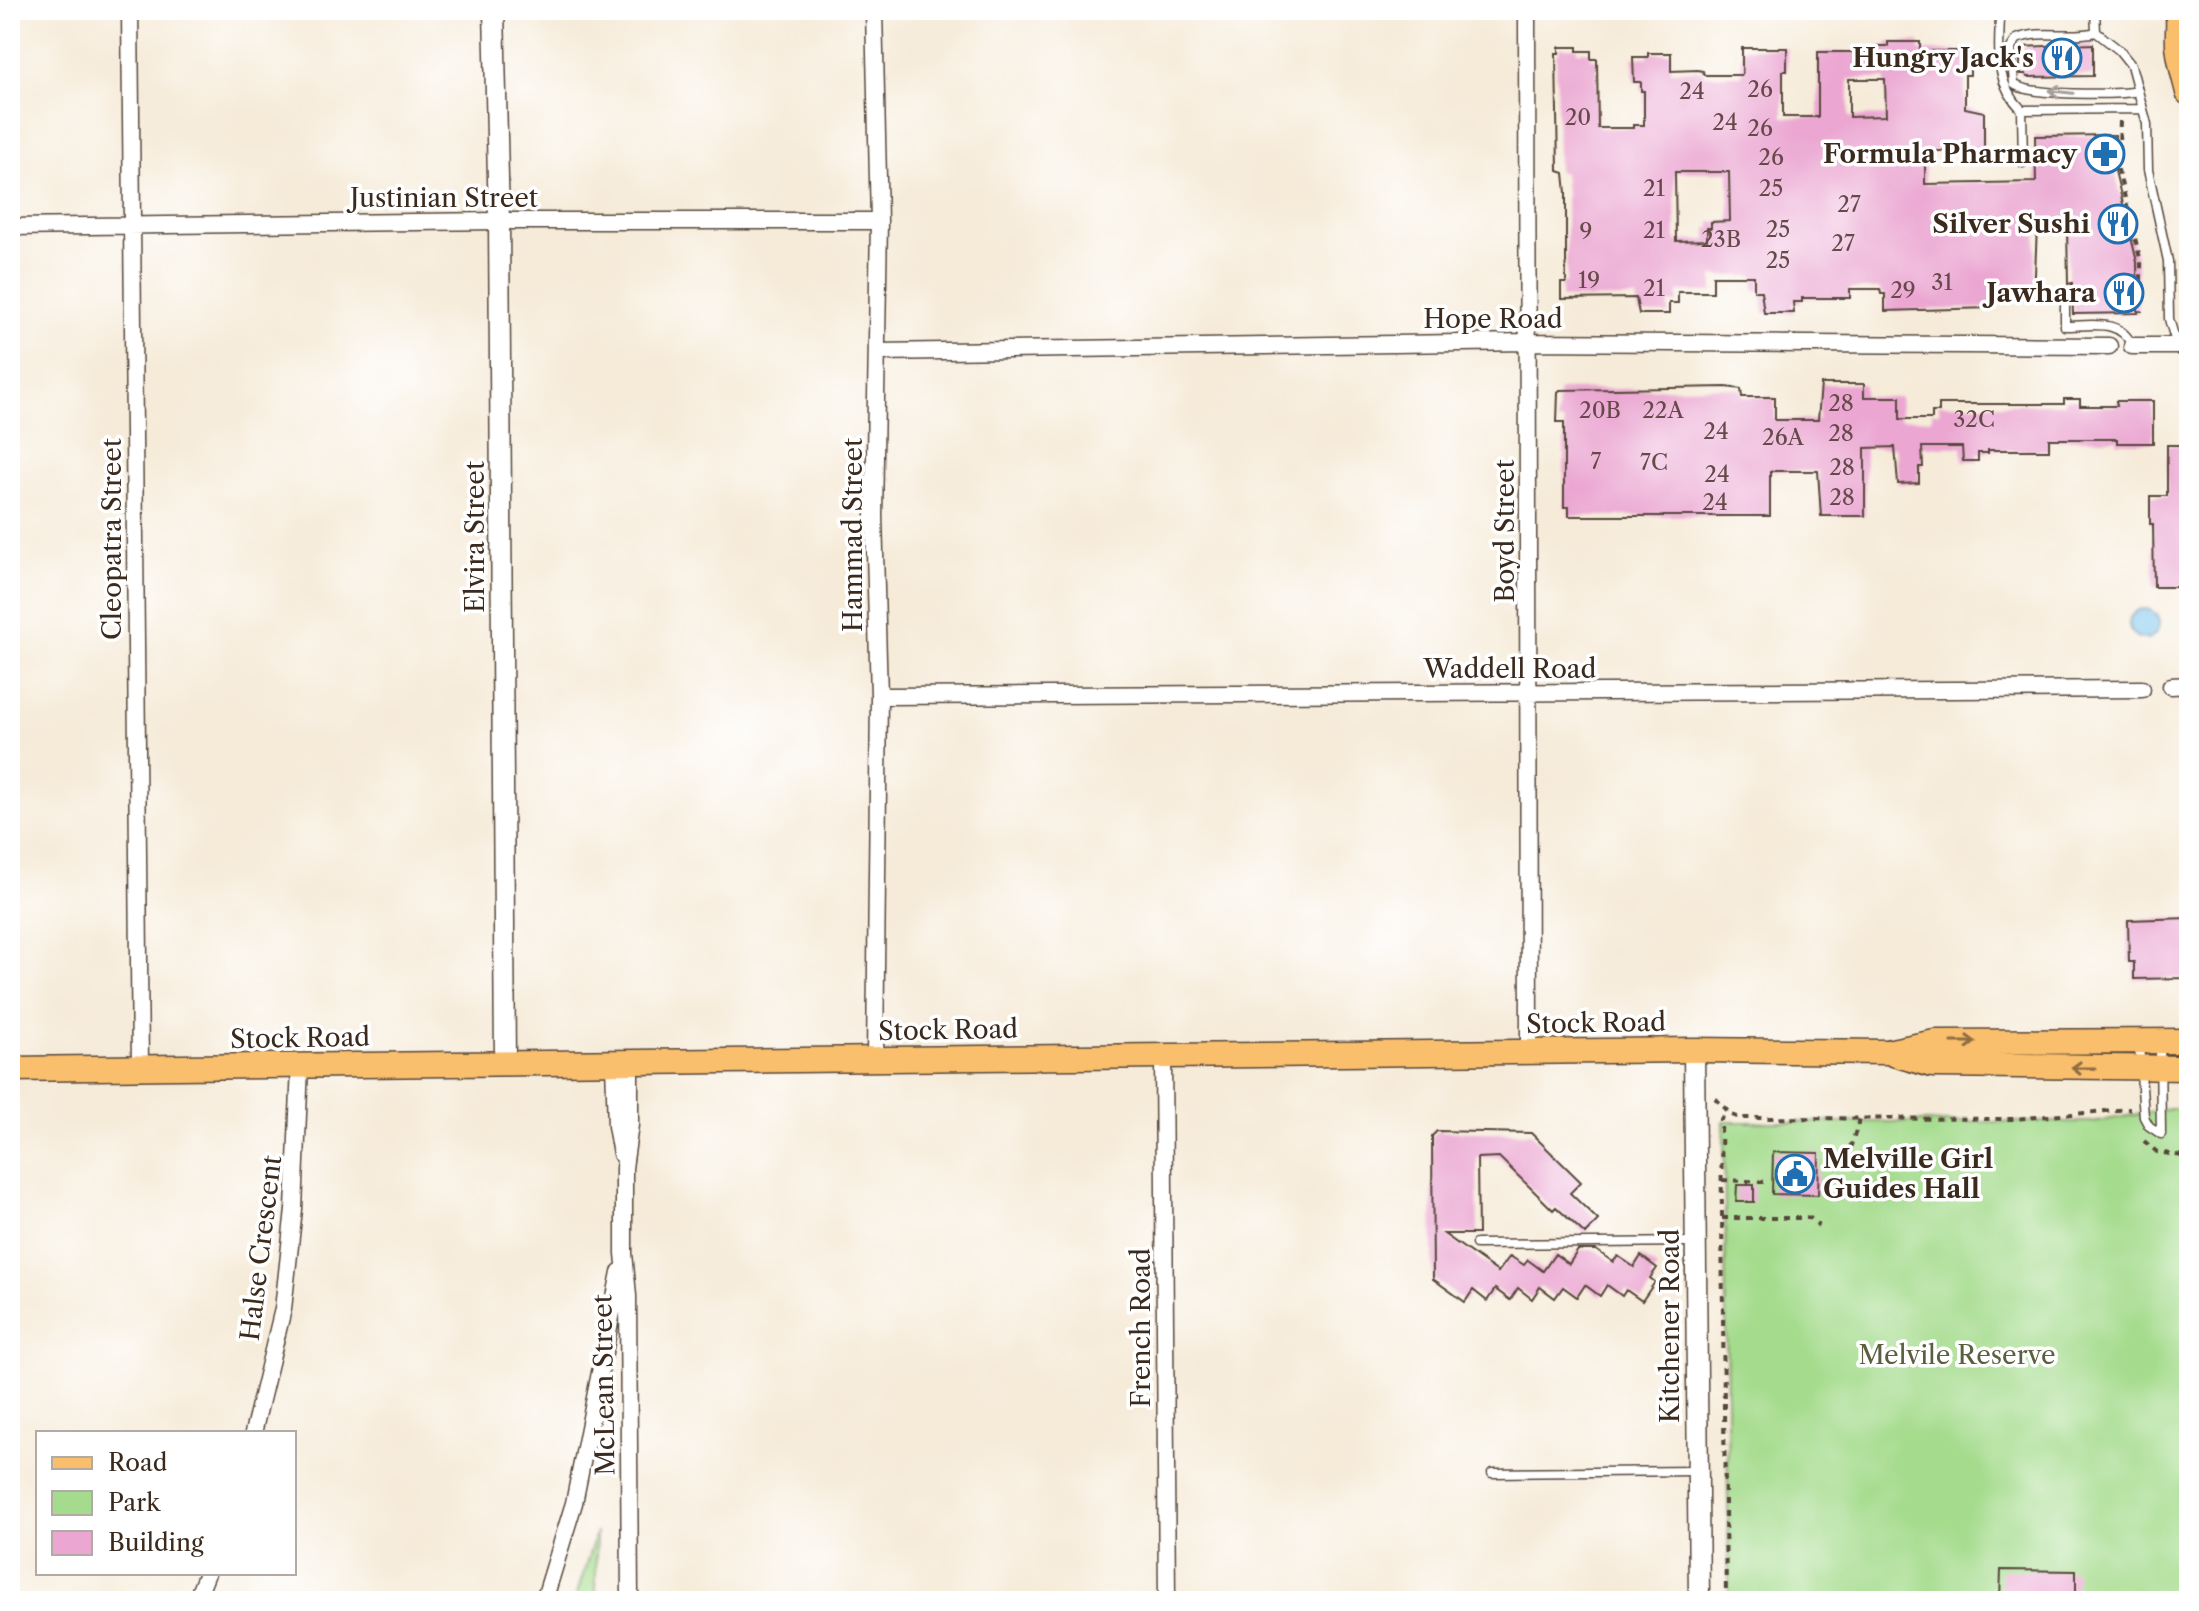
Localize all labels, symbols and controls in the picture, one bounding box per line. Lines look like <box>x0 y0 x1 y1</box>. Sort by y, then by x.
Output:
restaurant icon: Hungry Jack's <box>2041 37 2083 79</box>
place label: Hungry Jack's <box>1852 42 2034 74</box>
house number: 26 <box>1747 76 1773 103</box>
house number: 24 <box>1679 78 1705 105</box>
one-way arrow <box>2048 84 2074 99</box>
house number: 20 <box>1565 104 1591 131</box>
house number: 24 <box>1712 109 1738 136</box>
house number: 26 <box>1747 115 1773 142</box>
pharmacy icon: Formula Pharmacy <box>2084 133 2126 175</box>
place label: Formula Pharmacy <box>1823 138 2078 170</box>
house number: 26 <box>1758 144 1784 171</box>
house number: 21 <box>1643 175 1665 202</box>
house number: 25 <box>1759 175 1783 202</box>
street label: Justinian Street <box>346 182 539 214</box>
house number: 27 <box>1837 191 1861 218</box>
restaurant icon: Silver Sushi <box>2097 203 2139 245</box>
place label: Silver Sushi <box>1932 208 2090 240</box>
house number: 25 <box>1766 216 1790 243</box>
house number: 21 <box>1643 217 1665 244</box>
house number: 9 <box>1580 218 1592 245</box>
house number: 23B <box>1701 226 1741 253</box>
house number: 27 <box>1831 230 1855 257</box>
house number: 25 <box>1766 247 1790 274</box>
house number: 19 <box>1578 267 1600 294</box>
house number: 31 <box>1931 269 1953 296</box>
restaurant icon: Jawhara <box>2103 272 2145 314</box>
house number: 21 <box>1643 275 1665 302</box>
house number: 29 <box>1890 277 1916 304</box>
place label: Jawhara <box>1983 277 2097 309</box>
street label: Hope Road <box>1423 303 1563 335</box>
house number: 28 <box>1828 390 1854 417</box>
house number: 20B <box>1579 397 1621 424</box>
house number: 22A <box>1642 397 1684 424</box>
house number: 32C <box>1953 406 1995 433</box>
house number: 24 <box>1703 418 1729 445</box>
house number: 28 <box>1828 420 1854 447</box>
house number: 26A <box>1762 424 1805 451</box>
street label: Cleopatra Street <box>96 437 128 640</box>
street label: Hammad Street <box>837 437 869 632</box>
house number: 7 <box>1591 448 1602 475</box>
house number: 7C <box>1640 449 1668 476</box>
house number: 28 <box>1829 454 1855 481</box>
street label: Boyd Street <box>1489 458 1521 603</box>
street label: Elvira Street <box>459 460 491 613</box>
house number: 24 <box>1704 461 1730 488</box>
house number: 28 <box>1829 484 1855 511</box>
house number: 24 <box>1702 489 1728 516</box>
street label: Waddell Road <box>1423 653 1597 685</box>
street label: Stock Road <box>1526 1006 1666 1040</box>
street label: Stock Road <box>878 1013 1018 1047</box>
street label: Stock Road <box>230 1021 370 1055</box>
one-way arrow <box>1950 1034 1977 1050</box>
one-way arrow <box>2070 1060 2097 1076</box>
place label: Melville Girl Guides Hall <box>1823 1143 1993 1205</box>
street label: Halse Crescent <box>234 1153 288 1343</box>
public building icon: Melville Girl Guides Hall <box>1774 1153 1816 1195</box>
street label: Kitchener Road <box>1654 1229 1686 1423</box>
street label: French Road <box>1125 1248 1157 1408</box>
street label: McLean Street <box>586 1293 622 1476</box>
park label: Melvile Reserve <box>1858 1339 2056 1371</box>
legend <box>36 1431 296 1575</box>
text: Road <box>108 1448 168 1477</box>
text: Park <box>108 1488 161 1517</box>
text: Building <box>108 1528 204 1557</box>

